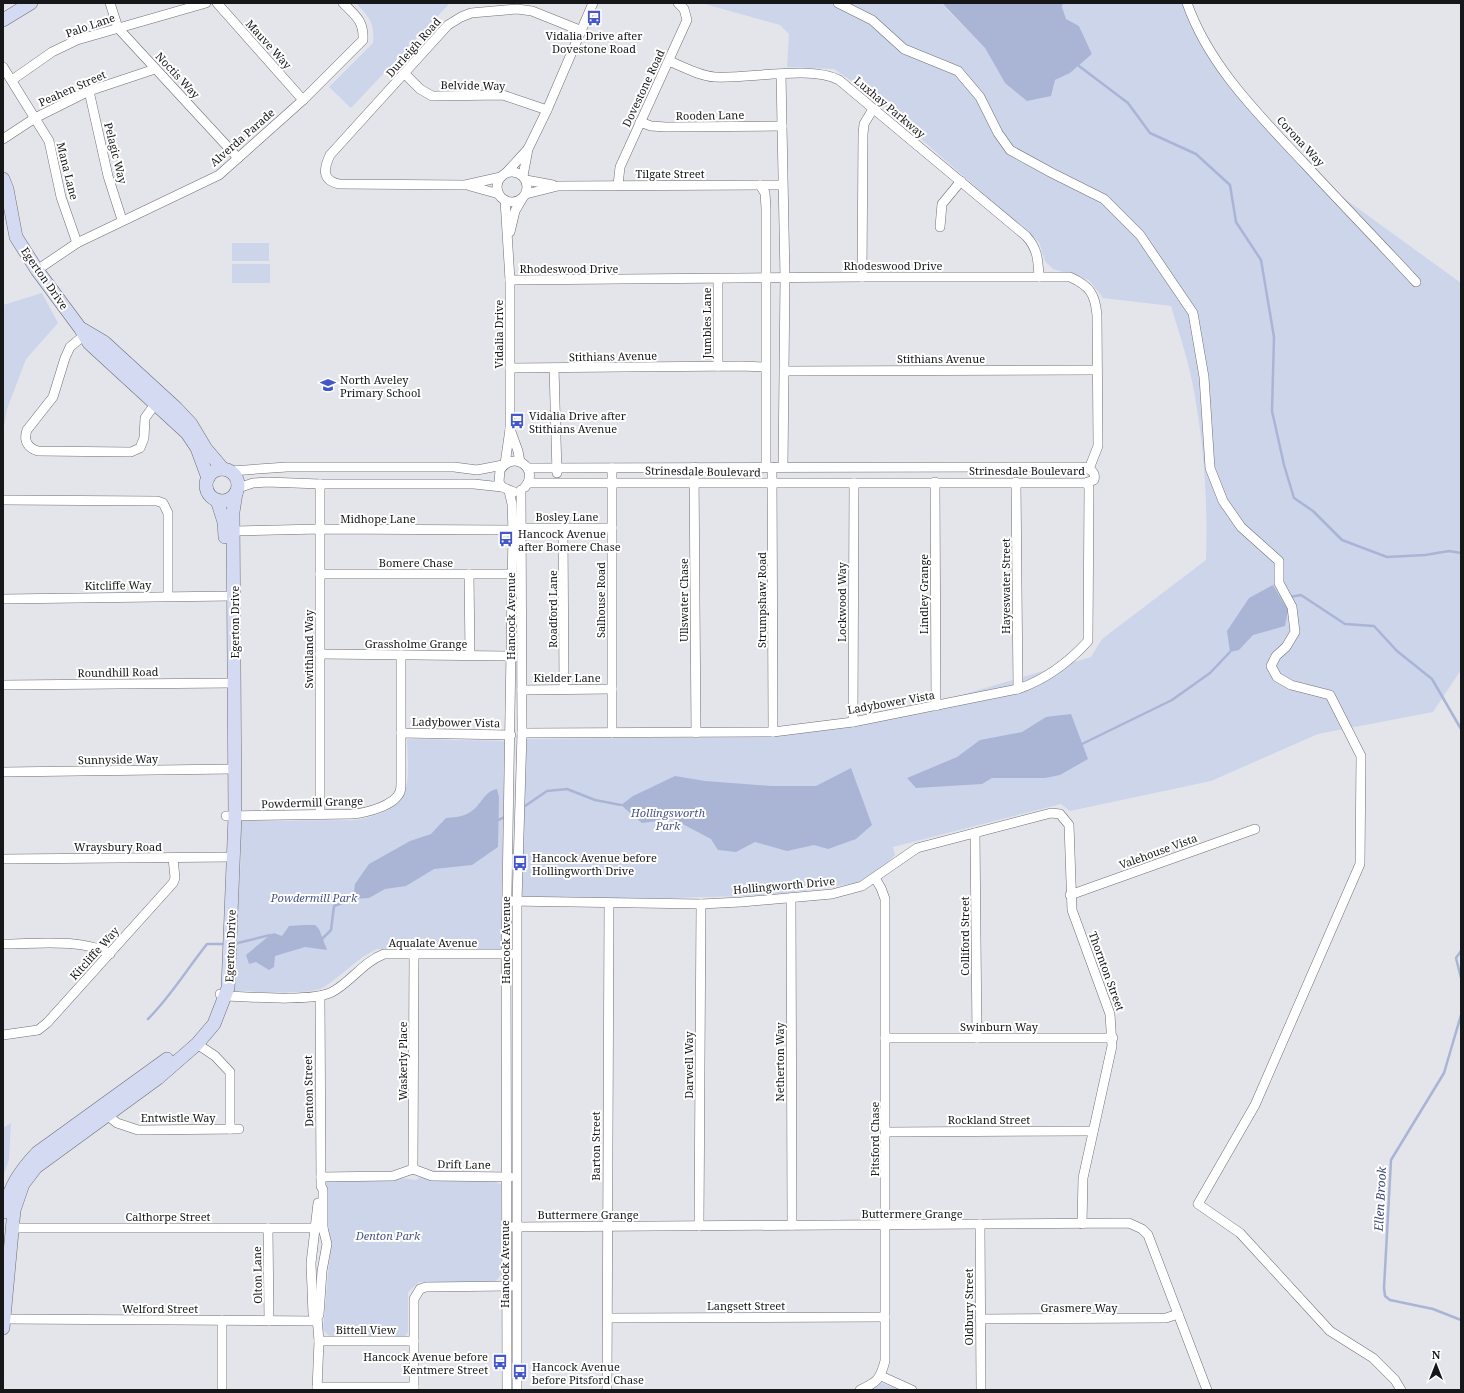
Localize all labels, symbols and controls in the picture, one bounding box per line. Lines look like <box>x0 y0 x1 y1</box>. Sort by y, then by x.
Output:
street label: Palo Lane <box>63 9 117 40</box>
bus stop icon: Vidalia Drive after Dovestone Road <box>585 9 603 27</box>
street label: Durleigh Road <box>382 14 444 80</box>
street label: Mauve Way <box>243 16 296 72</box>
place label: Vidalia Drive after Dovestone Road <box>546 28 643 56</box>
street label: Dovestone Road <box>618 46 668 129</box>
street label: Noctis Way <box>153 49 204 102</box>
street label: Peahen Street <box>36 66 108 110</box>
street label: Luxhay Parkway <box>851 73 929 142</box>
street label: Belvide Way <box>440 77 506 93</box>
street label: Alverda Parade <box>206 105 278 169</box>
street label: Rooden Lane <box>676 107 745 123</box>
street label: Corona Way <box>1274 113 1329 170</box>
street label: Pelagic Way <box>101 121 131 186</box>
street label: Mana Lane <box>54 141 82 201</box>
street label: Tilgate Street <box>635 166 705 181</box>
street label: Egerton Drive <box>18 244 72 312</box>
street label: Rhodeswood Drive <box>844 258 943 273</box>
street label: Rhodeswood Drive <box>520 261 619 276</box>
street label: Jumbles Lane <box>699 287 714 360</box>
street label: Vidalia Drive <box>491 299 506 368</box>
street label: Stithians Avenue <box>569 348 657 364</box>
street label: Stithians Avenue <box>897 351 985 366</box>
place label: North Aveley Primary School <box>340 372 421 400</box>
school or university icon: North Aveley Primary School <box>319 376 337 394</box>
place label: Vidalia Drive after Stithians Avenue <box>529 408 627 436</box>
bus stop icon: Vidalia Drive after Stithians Avenue <box>508 412 526 430</box>
street label: Strinesdale Boulevard <box>645 462 761 480</box>
street label: Strinesdale Boulevard <box>969 463 1085 478</box>
street label: Bosley Lane <box>536 509 599 524</box>
street label: Midhope Lane <box>340 511 416 526</box>
place label: Hancock Avenue after Bomere Chase <box>518 526 621 554</box>
bus stop icon: Hancock Avenue after Bomere Chase <box>497 530 515 548</box>
street label: Hayeswater Street <box>998 538 1013 634</box>
street label: Strumpshaw Road <box>754 552 769 648</box>
street label: Lindley Grange <box>916 554 931 634</box>
street label: Bomere Chase <box>379 555 453 570</box>
street label: Ullswater Chase <box>676 558 691 642</box>
street label: Lockwood Way <box>834 561 849 642</box>
street label: Salhouse Road <box>593 562 608 638</box>
street label: Roadford Lane <box>545 570 560 648</box>
street label: Hancock Avenue <box>503 572 518 660</box>
street label: Kitcliffe Way <box>84 577 152 593</box>
street label: Egerton Drive <box>227 585 242 658</box>
street label: Swithland Way <box>301 609 316 688</box>
street label: Grassholme Grange <box>365 636 467 651</box>
street label: Roundhill Road <box>77 664 159 680</box>
street label: Kielder Lane <box>533 670 601 685</box>
street label: Ladybower Vista <box>846 687 936 717</box>
street label: Ladybower Vista <box>412 714 500 730</box>
street label: Sunnyside Way <box>78 751 159 767</box>
street label: Powdermill Grange <box>261 793 363 811</box>
park label: Hollingsworth Park <box>630 805 705 833</box>
street label: Valehouse Vista <box>1117 830 1199 872</box>
street label: Wraysbury Road <box>74 839 162 854</box>
place label: Hancock Avenue before Hollingworth Drive <box>532 850 657 878</box>
bus stop icon: Hancock Avenue before Hollingworth Drive <box>511 854 529 872</box>
street label: Hollingworth Drive <box>732 873 836 897</box>
park label: Powdermill Park <box>270 890 358 905</box>
street label: Hancock Avenue <box>498 896 513 984</box>
street label: Colliford Street <box>957 896 972 976</box>
street label: Egerton Drive <box>221 909 239 983</box>
street label: Kitcliffe Way <box>66 923 122 983</box>
street label: Thornton Street <box>1086 929 1128 1013</box>
street label: Aqualate Avenue <box>388 935 478 950</box>
street label: Swinburn Way <box>960 1019 1039 1034</box>
street label: Waskerly Place <box>395 1021 410 1101</box>
street label: Netherton Way <box>772 1022 787 1102</box>
street label: Darwell Way <box>681 1031 696 1099</box>
street label: Denton Street <box>300 1055 316 1127</box>
street label: Pitsford Chase <box>867 1101 882 1176</box>
street label: Entwistle Way <box>141 1110 216 1125</box>
street label: Barton Street <box>588 1111 603 1181</box>
street label: Rockland Street <box>948 1112 1030 1127</box>
street label: Drift Lane <box>437 1156 491 1172</box>
water label: Ellen Brook <box>1370 1165 1390 1233</box>
street label: Buttermere Grange <box>861 1206 963 1221</box>
street label: Buttermere Grange <box>537 1207 639 1222</box>
street label: Calthorpe Street <box>126 1209 211 1224</box>
street label: Hancock Avenue <box>497 1220 512 1308</box>
park label: Denton Park <box>355 1228 421 1243</box>
street label: Olton Lane <box>249 1246 265 1304</box>
street label: Oldbury Street <box>961 1268 976 1346</box>
street label: Langsett Street <box>707 1298 785 1313</box>
street label: Grasmere Way <box>1040 1300 1118 1315</box>
street label: Welford Street <box>122 1301 198 1316</box>
street label: Bittell View <box>336 1322 397 1337</box>
north arrow <box>1416 1345 1456 1385</box>
text: N <box>1432 1347 1441 1362</box>
place label: Hancock Avenue before Kentmere Street <box>363 1349 488 1377</box>
bus stop icon: Hancock Avenue before Kentmere Street <box>491 1353 509 1371</box>
place label: Hancock Avenue before Pitsford Chase <box>532 1359 644 1387</box>
bus stop icon: Hancock Avenue before Pitsford Chase <box>511 1363 529 1381</box>

